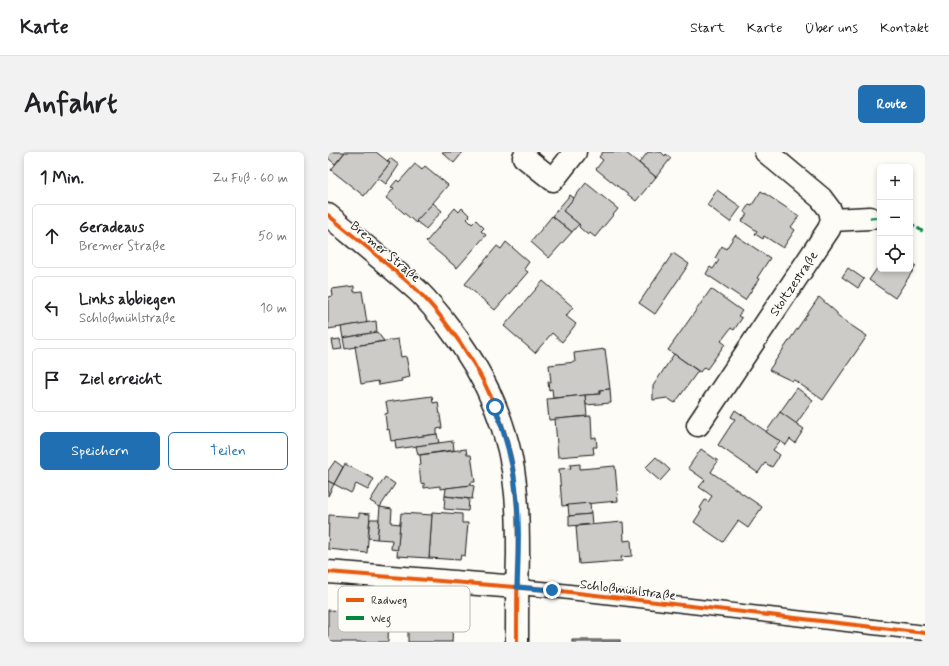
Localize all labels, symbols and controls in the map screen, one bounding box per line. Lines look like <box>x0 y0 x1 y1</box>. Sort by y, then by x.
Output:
text: Karte <box>20 15 69 40</box>
text: Start <box>690 19 725 37</box>
text: Karte <box>747 19 782 37</box>
text: Über uns <box>804 19 858 37</box>
text: Kontakt <box>880 19 929 37</box>
button: Route <box>858 85 925 123</box>
text: Anfahrt <box>24 86 117 123</box>
map controls <box>877 164 913 272</box>
button: + <box>877 164 913 200</box>
text: 1 Min. <box>40 167 84 189</box>
text: Zu Fuß · 60 m <box>212 170 288 187</box>
button: − <box>877 200 913 236</box>
text: Geradeaus <box>79 218 144 238</box>
street label: Bremer Straße <box>346 218 424 286</box>
icon: ahead <box>41 225 63 247</box>
text: 50 m <box>258 228 287 245</box>
button: locate <box>877 236 913 272</box>
text: Bremer Straße <box>79 238 166 255</box>
street label: Stoltzestraße <box>766 248 822 320</box>
text: Links abbiegen <box>79 290 176 310</box>
icon: left <box>41 297 63 319</box>
text: 10 m <box>260 300 287 317</box>
text: Schloßmühlstraße <box>79 310 176 327</box>
icon: arrive <box>41 369 63 391</box>
text: Ziel erreicht <box>79 370 162 390</box>
route start <box>486 398 504 416</box>
button: Speichern <box>40 432 160 470</box>
button: Teilen <box>168 432 288 470</box>
street label: Schloßmühlstraße <box>579 576 677 605</box>
route end <box>543 581 561 599</box>
legend <box>338 586 470 632</box>
text: Radweg <box>371 594 407 608</box>
text: Weg <box>371 612 391 628</box>

